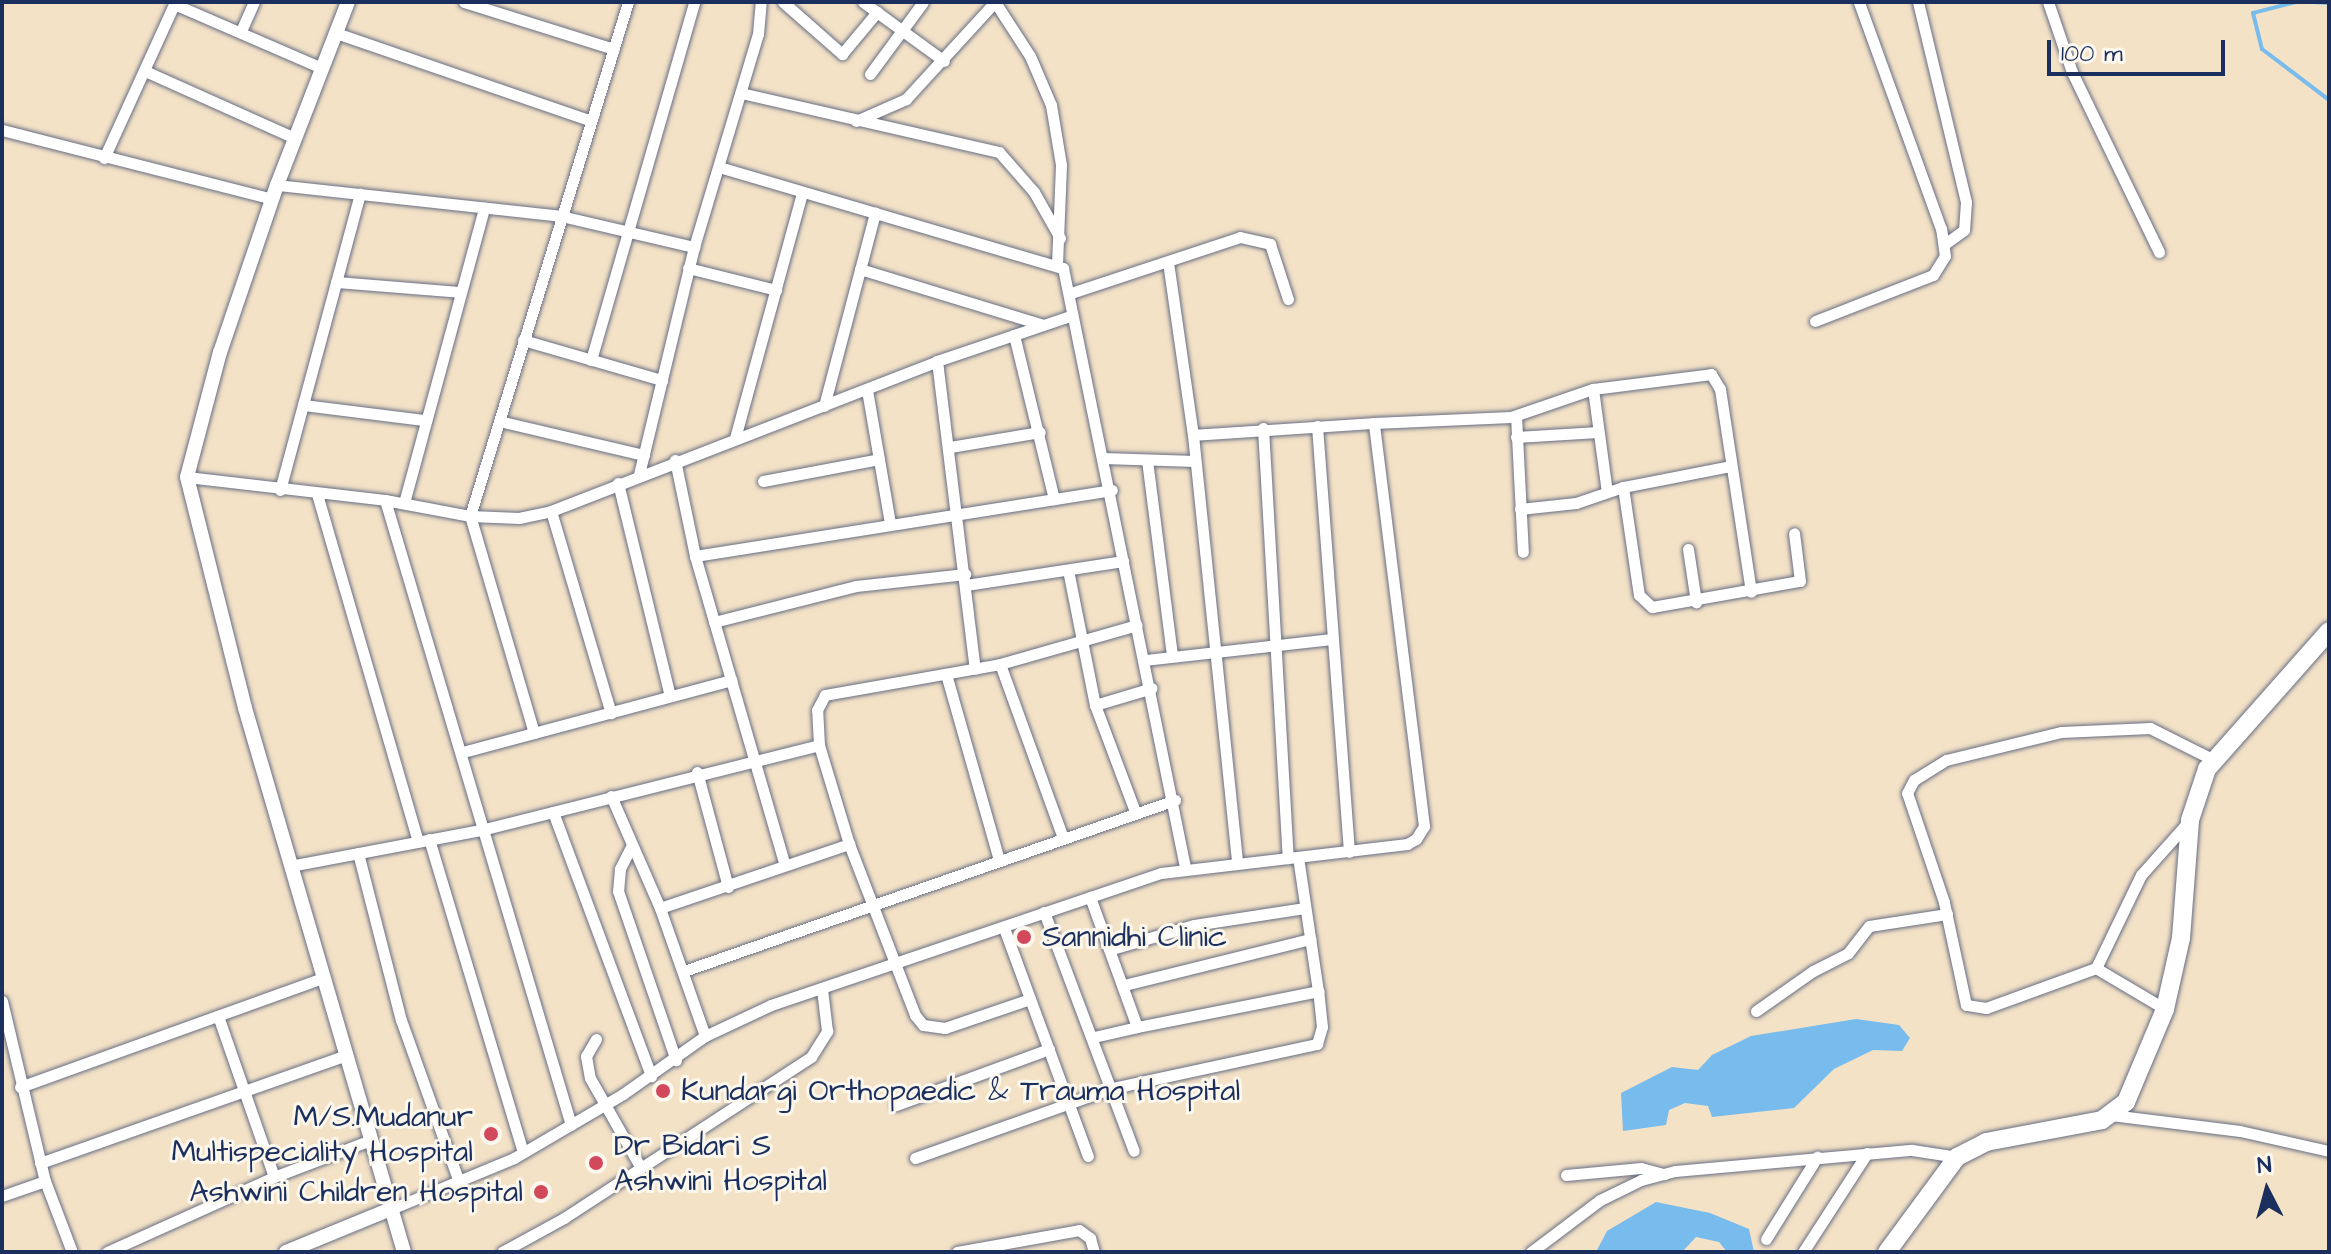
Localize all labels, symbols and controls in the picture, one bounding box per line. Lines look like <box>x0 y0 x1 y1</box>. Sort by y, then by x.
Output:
scale bar <box>2051 24 2229 74</box>
text: 100 m <box>2061 37 2123 71</box>
place label: Sannidhi Clinic <box>1042 919 1227 955</box>
marker: Sannidhi Clinic <box>1013 926 1035 948</box>
place label: Kundargi Orthopaedic & Trauma Hospital <box>681 1073 1240 1109</box>
marker: Kundargi Orthopaedic & Trauma Hospital <box>652 1080 674 1102</box>
place label: M/S.Mudanur Multispeciality Hospital <box>171 1099 473 1170</box>
marker: M/S.Mudanur Multispeciality Hospital <box>480 1123 502 1145</box>
place label: Dr Bidari S Ashwini Hospital <box>614 1128 827 1198</box>
text: N <box>2256 1149 2273 1182</box>
north arrow <box>2227 1150 2307 1230</box>
marker: Dr Bidari S Ashwini Hospital <box>585 1152 607 1174</box>
place label: Ashwini Children Hospital <box>190 1174 523 1210</box>
marker: Ashwini Children Hospital <box>530 1181 552 1203</box>

